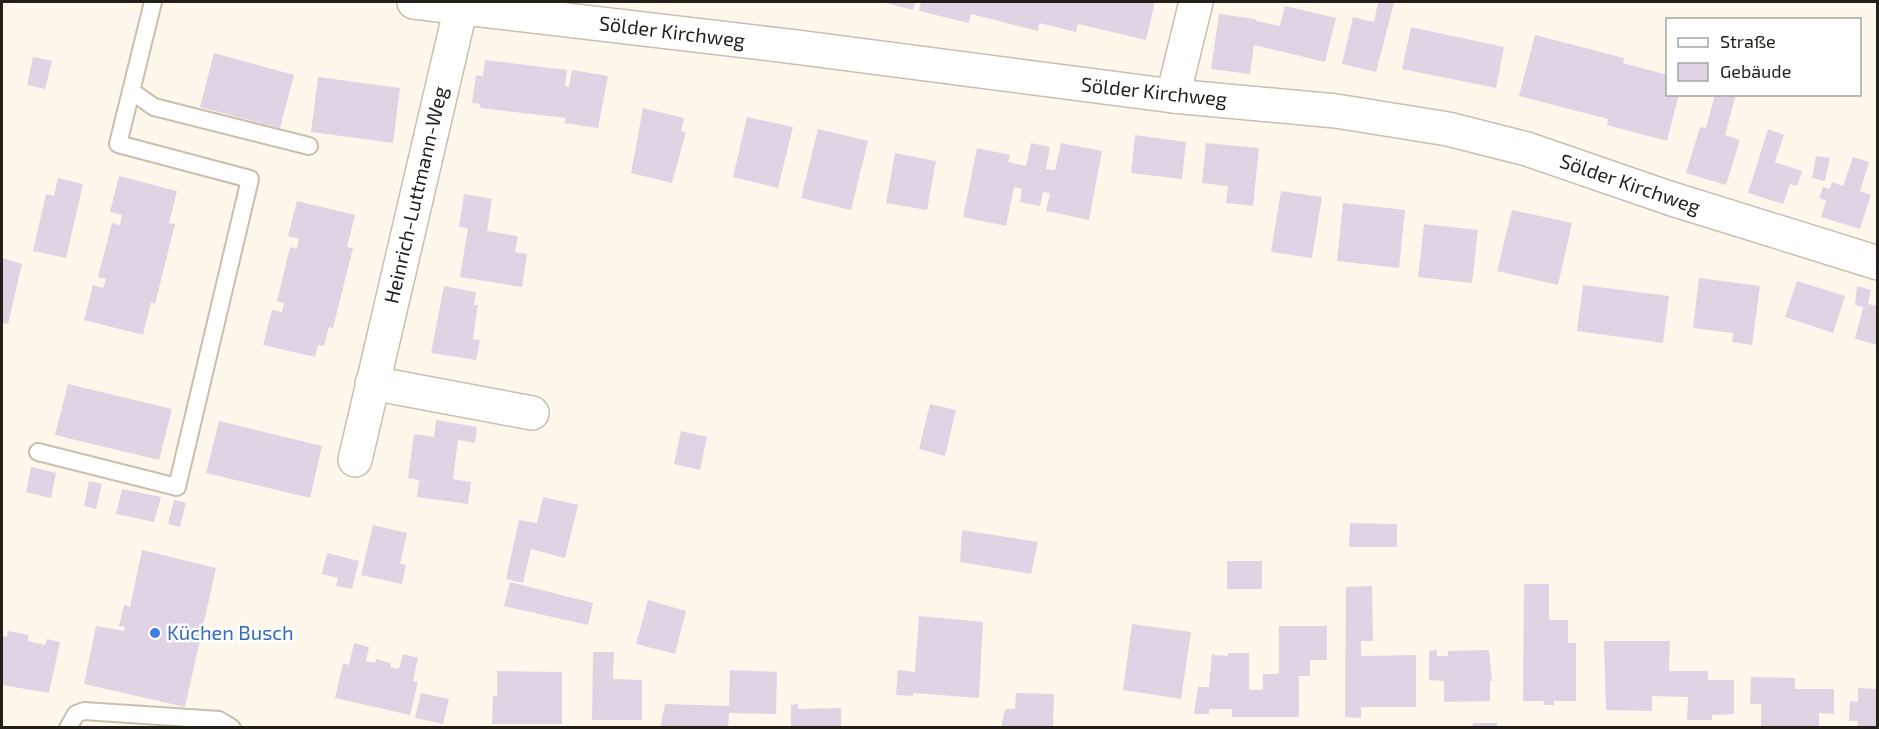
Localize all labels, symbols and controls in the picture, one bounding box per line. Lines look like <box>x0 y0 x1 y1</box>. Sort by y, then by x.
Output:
street label: Sölder Kirchweg <box>598 10 747 52</box>
legend <box>1666 18 1861 96</box>
text: Straße <box>1720 30 1776 52</box>
text: Gebäude <box>1720 60 1791 82</box>
street label: Sölder Kirchweg <box>1080 71 1228 111</box>
street label: Heinrich-Luttmann-Weg <box>378 84 452 306</box>
street label: Sölder Kirchweg <box>1557 148 1704 218</box>
place label: Küchen Busch <box>167 620 294 644</box>
marker: Küchen Busch <box>148 626 162 640</box>

